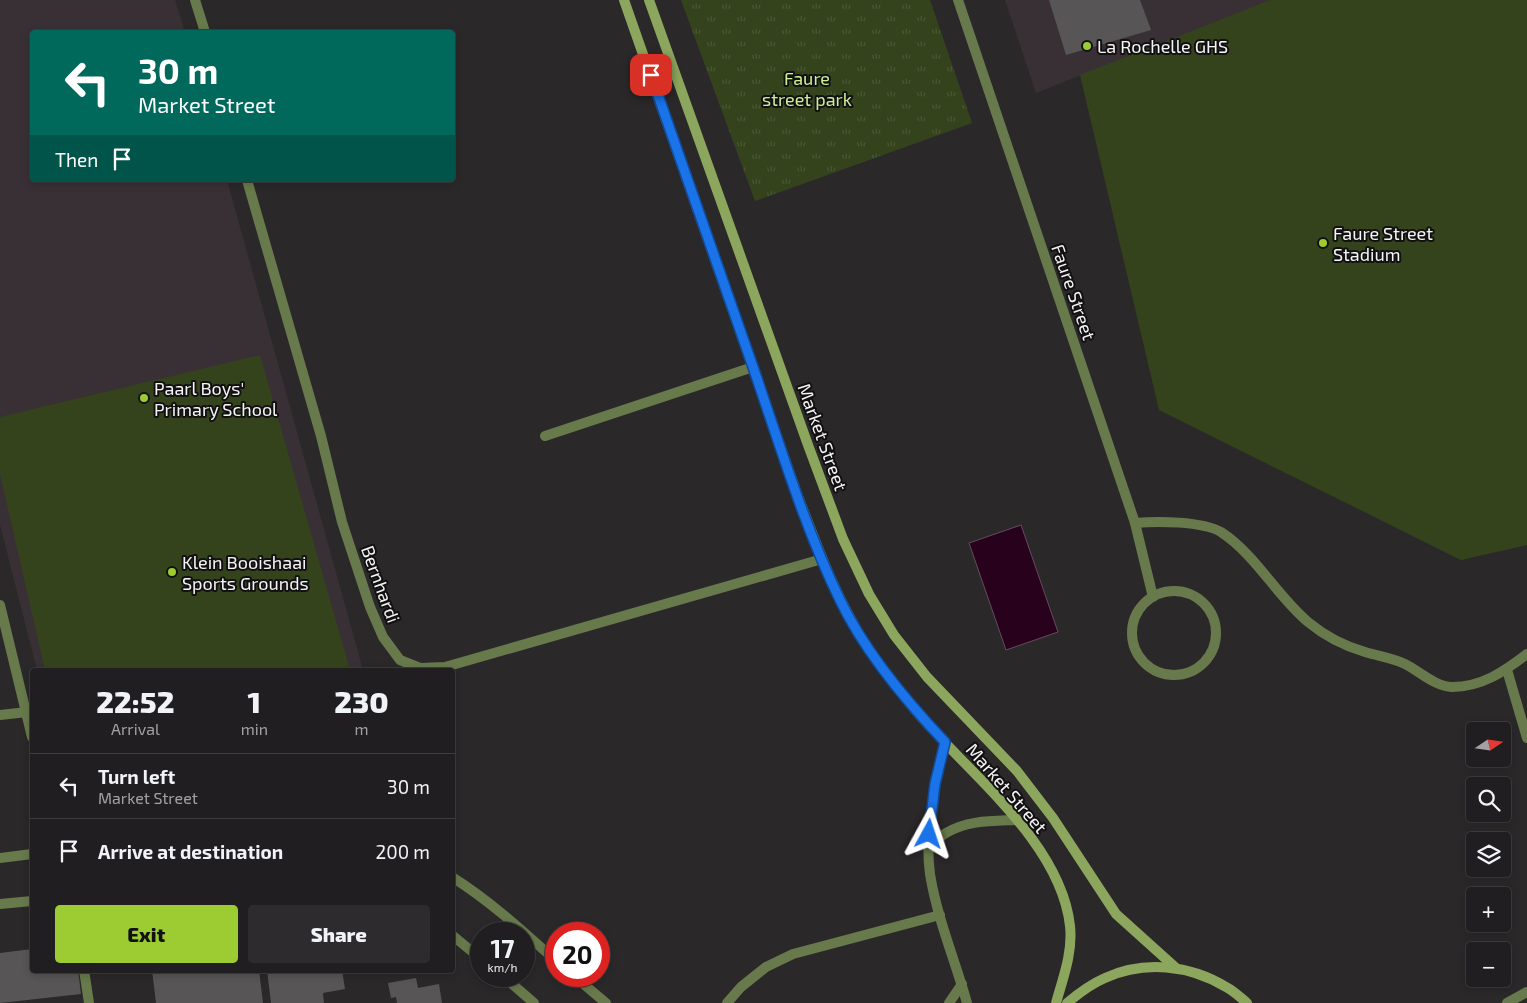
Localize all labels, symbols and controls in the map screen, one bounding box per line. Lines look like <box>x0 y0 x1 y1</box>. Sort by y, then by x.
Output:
place label: La Rochelle GHS <box>1097 35 1228 57</box>
marker: La Rochelle GHS <box>1081 40 1093 52</box>
text: 30 m <box>138 49 218 91</box>
icon: left <box>55 50 120 115</box>
pin <box>630 54 672 96</box>
icon: arrive <box>637 61 665 89</box>
park label: Faure street park <box>762 67 852 110</box>
text: Market Street <box>138 91 275 117</box>
icon: arrive <box>108 145 136 173</box>
text: Then <box>55 148 98 171</box>
place label: Faure Street Stadium <box>1333 222 1433 265</box>
marker: Faure Street Stadium <box>1317 237 1329 249</box>
street label: Faure Street <box>1047 241 1101 343</box>
place label: Paarl Boys' Primary School <box>154 377 278 420</box>
street label: Market Street <box>793 380 853 494</box>
marker: Paarl Boys' Primary School <box>138 392 150 404</box>
street label: Bernhardi <box>357 542 405 626</box>
place label: Klein Booishaai Sports Grounds <box>182 551 309 594</box>
marker: Klein Booishaai Sports Grounds <box>166 566 178 578</box>
text: 22:52 <box>96 683 174 719</box>
text: 1 <box>248 683 261 719</box>
text: 230 <box>334 683 389 719</box>
text: Arrival <box>111 719 160 738</box>
text: min <box>241 719 268 738</box>
text: m <box>354 719 369 738</box>
north arrow <box>1466 722 1511 768</box>
map controls <box>1466 722 1511 987</box>
street label: Market Street <box>962 738 1052 838</box>
text: Turn left <box>98 765 175 788</box>
icon: left <box>55 772 83 800</box>
text: 30 m <box>387 775 430 798</box>
button: search <box>1466 777 1511 822</box>
text: Market Street <box>98 788 198 807</box>
position arrow <box>902 807 954 859</box>
button: layers <box>1466 832 1511 877</box>
icon: arrive <box>55 837 83 865</box>
text: Arrive at destination <box>98 840 283 863</box>
text: 200 m <box>376 840 430 863</box>
button: + <box>1466 887 1511 932</box>
button: Exit <box>55 905 238 963</box>
button: Share <box>248 905 430 963</box>
speed limit sign: 20 <box>545 922 610 987</box>
text: 17 <box>490 933 515 963</box>
button: − <box>1466 942 1511 987</box>
text: km/h <box>488 960 517 974</box>

